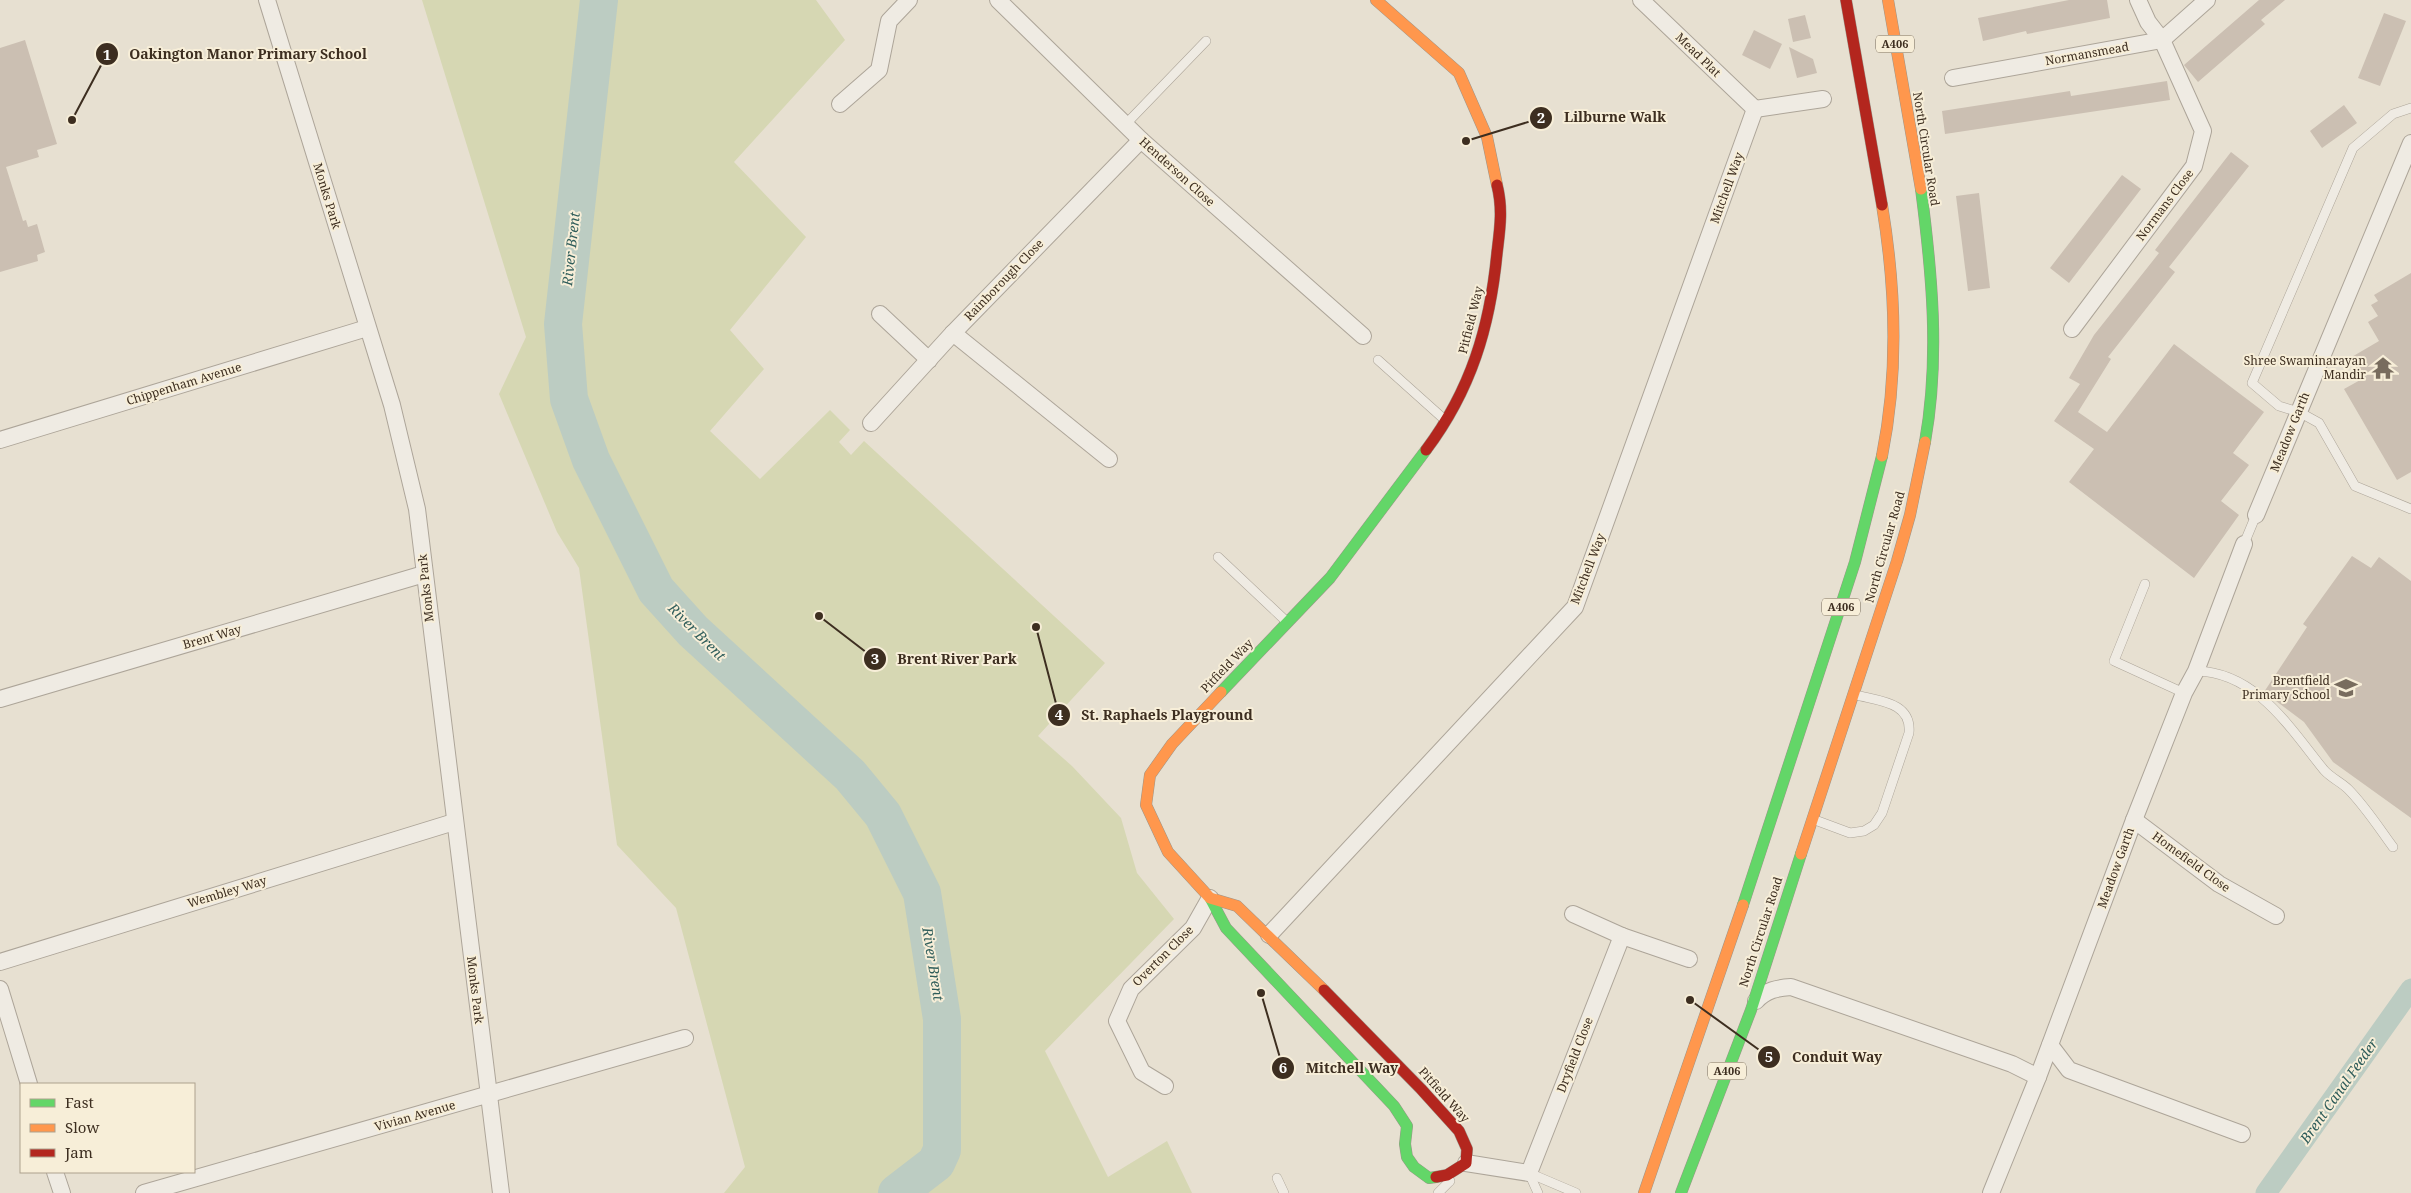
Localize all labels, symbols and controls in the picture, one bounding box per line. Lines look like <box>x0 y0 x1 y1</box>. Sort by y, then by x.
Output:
street label: Mead Plat <box>1672 29 1725 81</box>
road number: A406 <box>1876 36 1914 52</box>
street label: Normansmead <box>2044 38 2131 69</box>
callout: Oakington Manor Primary School <box>94 40 377 69</box>
text: 1 <box>103 44 111 64</box>
text: Oakington Manor Primary School <box>129 44 367 63</box>
street label: North Circular Road <box>1909 91 1944 208</box>
callout: Lilburne Walk <box>1528 103 1676 132</box>
text: 2 <box>1537 107 1545 127</box>
text: Lilburne Walk <box>1564 107 1666 126</box>
street label: Henderson Close <box>1136 133 1219 210</box>
street label: Mitchell Way <box>1706 150 1747 226</box>
street label: Monks Park <box>309 161 346 232</box>
street label: Normans Close <box>2132 165 2197 244</box>
water label: River Brent <box>557 210 584 288</box>
street label: Rainborough Close <box>960 235 1047 324</box>
street label: Pitfield Way <box>1454 284 1487 355</box>
place label: Shree Swaminarayan Mandir <box>2244 352 2366 383</box>
temple icon: Shree Swaminarayan Mandir <box>2370 355 2396 381</box>
street label: Chippenham Avenue <box>124 358 243 409</box>
street label: Meadow Garth <box>2266 389 2313 474</box>
street label: North Circular Road <box>1860 489 1909 605</box>
street label: Mitchell Way <box>1566 531 1609 607</box>
street label: Monks Park <box>413 552 438 623</box>
water label: River Brent <box>664 598 731 665</box>
road number: A406 <box>1822 598 1860 616</box>
street label: Brent Way <box>181 620 243 653</box>
street label: Pitfield Way <box>1197 635 1257 696</box>
callout: Brent River Park <box>862 645 1026 674</box>
text: 3 <box>871 648 879 668</box>
text: Brent River Park <box>897 649 1017 668</box>
place label: Brentfield Primary School <box>2242 672 2331 703</box>
school or university icon: Brentfield Primary School <box>2333 675 2359 701</box>
callout: St. Raphaels Playground <box>1046 700 1263 729</box>
text: 4 <box>1055 704 1064 724</box>
text: St. Raphaels Playground <box>1081 705 1253 724</box>
street label: Meadow Garth <box>2093 825 2138 911</box>
street label: Homefield Close <box>2149 827 2234 896</box>
street label: Wembley Way <box>185 871 269 912</box>
street label: North Circular Road <box>1735 874 1787 989</box>
street label: Overton Close <box>1128 921 1197 990</box>
water label: River Brent <box>918 925 949 1003</box>
street label: Monks Park <box>463 955 488 1026</box>
street label: Dryfield Close <box>1552 1015 1597 1095</box>
water label: Brent Canal Feeder <box>2295 1034 2382 1148</box>
callout: Conduit Way <box>1757 1042 1892 1071</box>
text: 5 <box>1765 1046 1773 1066</box>
text: Conduit Way <box>1792 1047 1883 1066</box>
callout: Mitchell Way <box>1270 1054 1408 1083</box>
text: 6 <box>1279 1057 1287 1077</box>
text: Mitchell Way <box>1306 1058 1399 1077</box>
road number: A406 <box>1708 1062 1746 1080</box>
street label: Pitfield Way <box>1415 1063 1474 1126</box>
legend <box>20 1083 195 1173</box>
text: Fast <box>65 1092 94 1112</box>
street label: Vivian Avenue <box>373 1096 457 1135</box>
text: Slow <box>65 1117 99 1137</box>
text: Jam <box>64 1142 93 1162</box>

